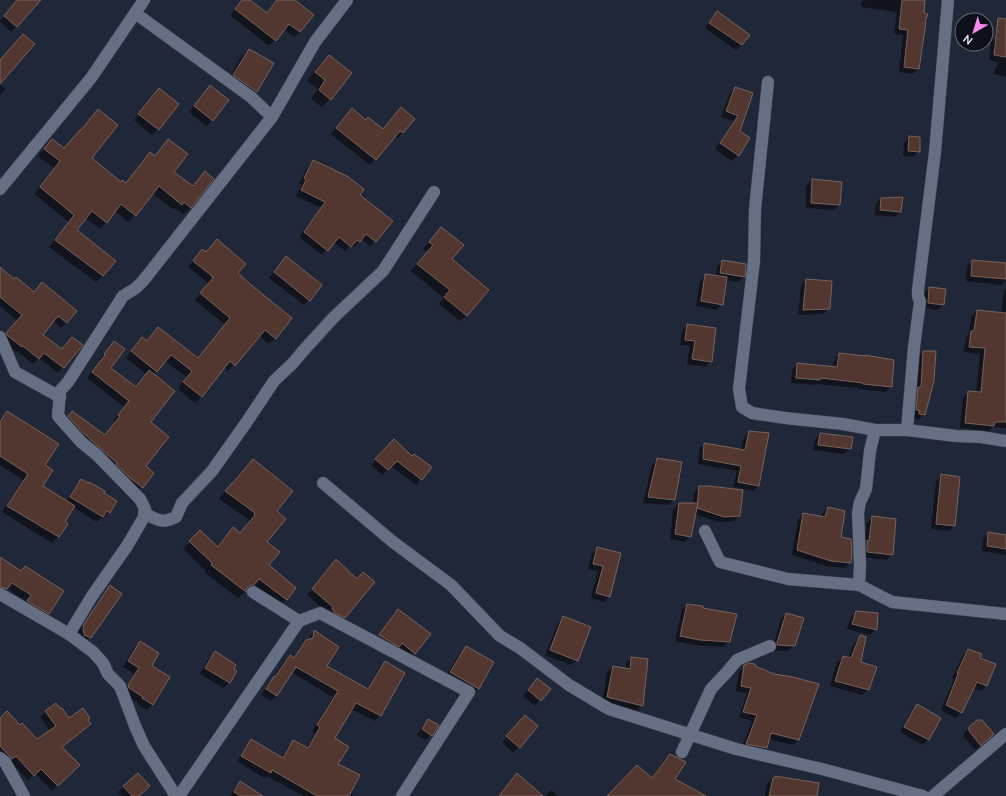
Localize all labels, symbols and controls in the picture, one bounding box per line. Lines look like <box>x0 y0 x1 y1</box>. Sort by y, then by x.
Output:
north arrow <box>954 12 994 52</box>
text: N <box>960 31 976 48</box>

